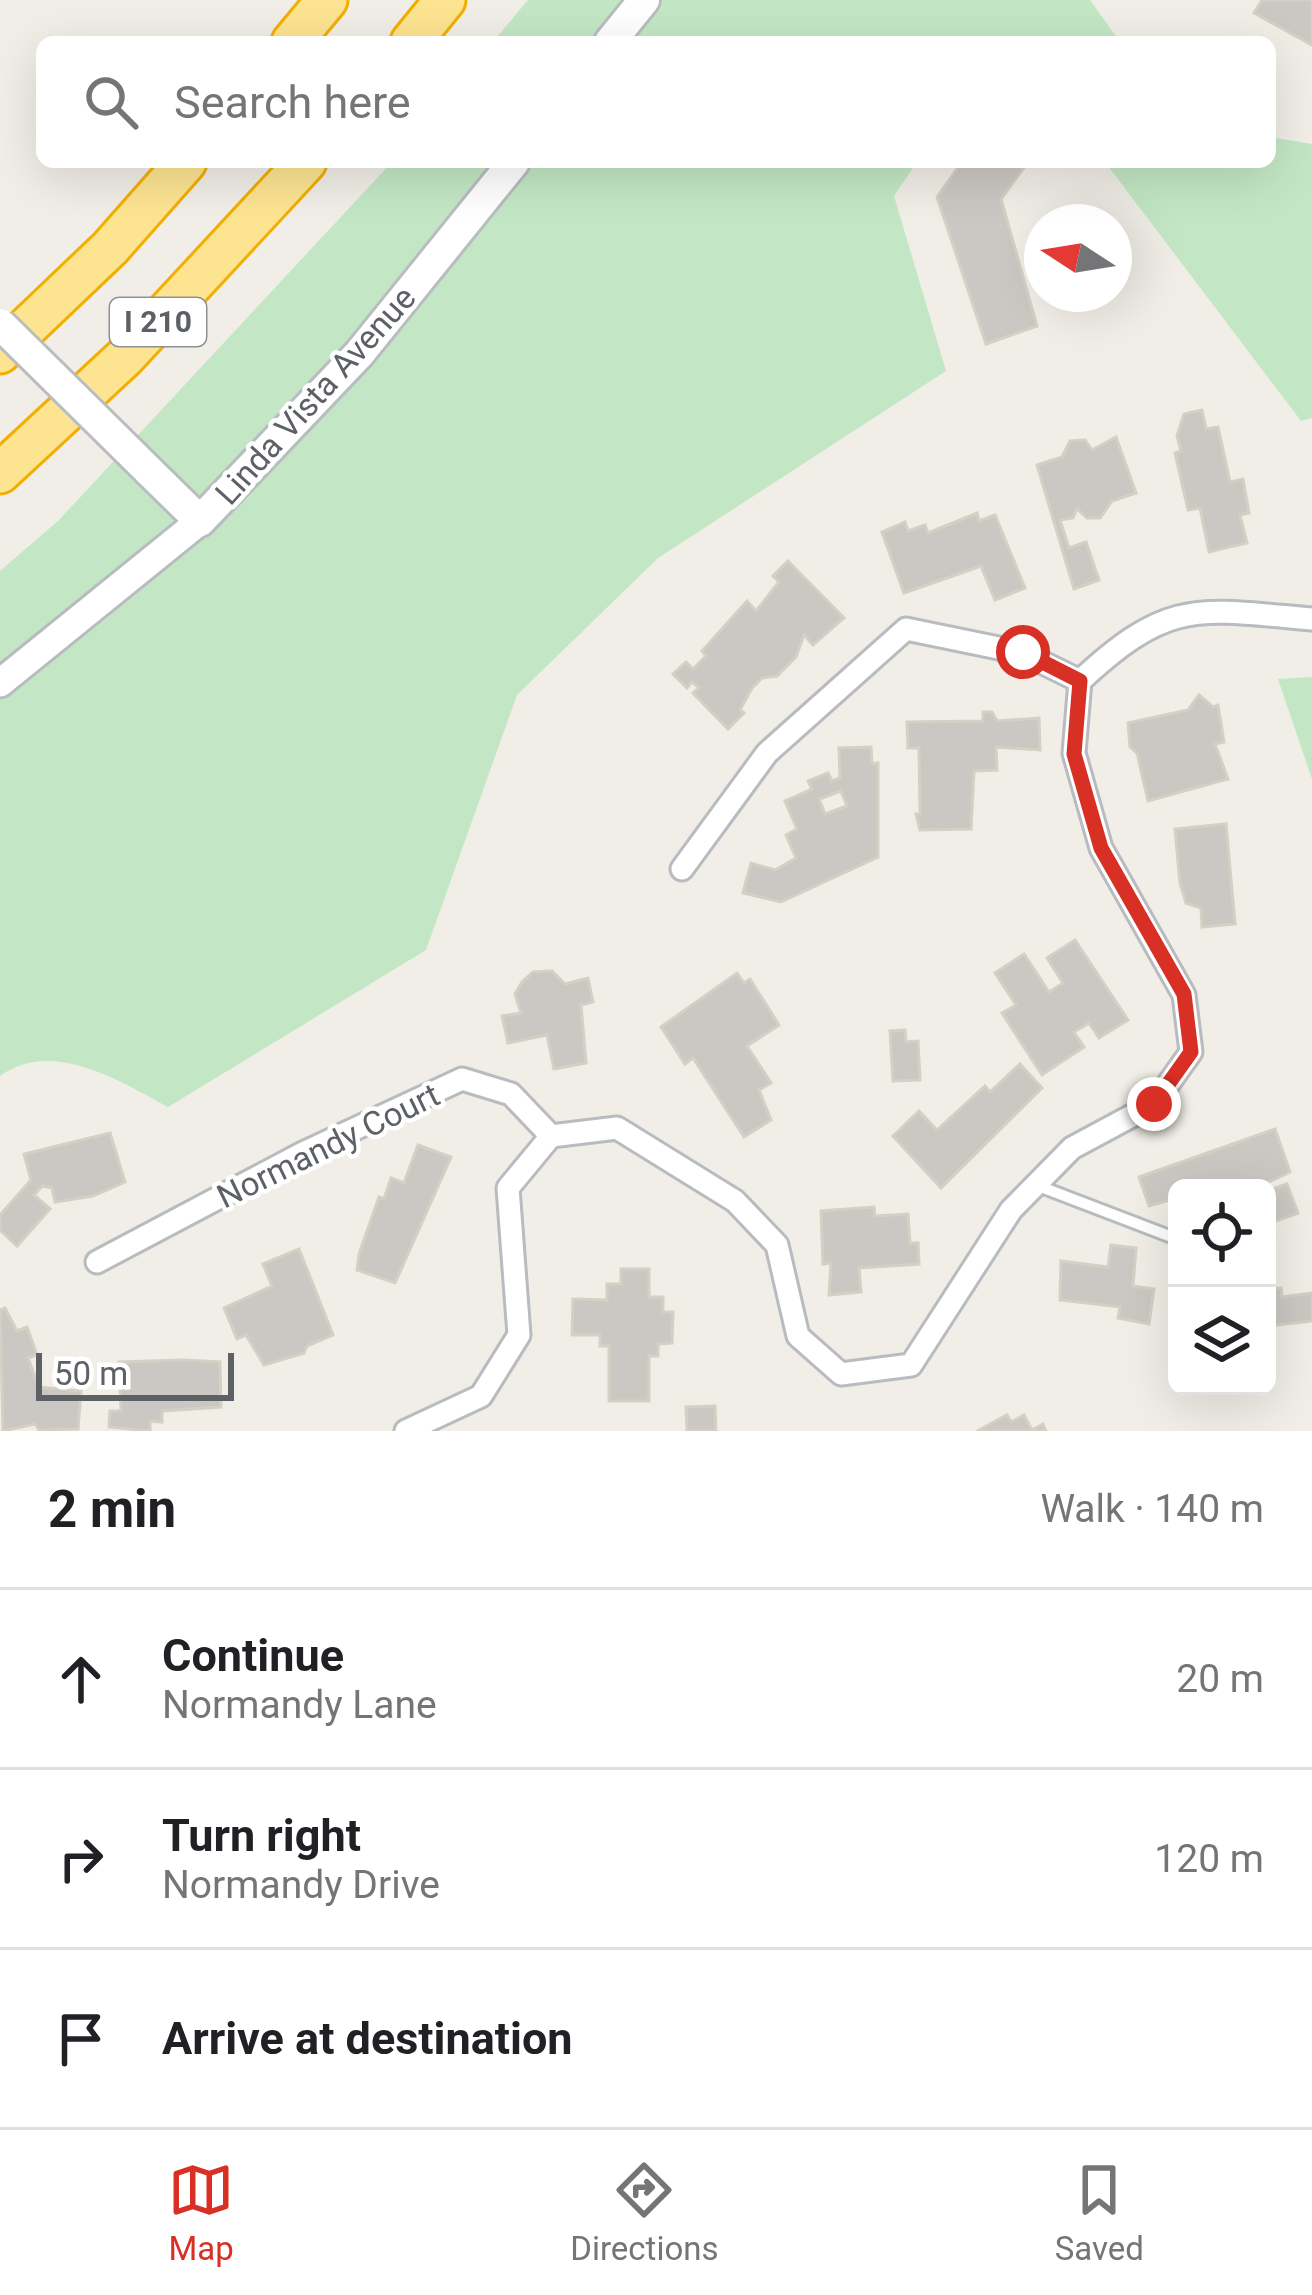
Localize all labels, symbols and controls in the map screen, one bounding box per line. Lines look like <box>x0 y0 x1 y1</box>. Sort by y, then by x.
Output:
search box <box>36 36 1276 168</box>
icon: search <box>78 69 144 135</box>
text: Search here <box>174 76 411 129</box>
north arrow <box>1024 204 1132 312</box>
street label: Linda Vista Avenue <box>207 278 423 512</box>
road number: I 210 <box>110 298 206 346</box>
route start <box>996 625 1050 679</box>
street label: Normandy Court <box>211 1075 446 1216</box>
route end <box>1127 1077 1181 1131</box>
map controls <box>1168 1179 1276 1395</box>
button: locate <box>1168 1179 1276 1287</box>
button: layers <box>1168 1287 1276 1395</box>
scale bar <box>36 1347 234 1400</box>
text: 50 m <box>54 1354 128 1393</box>
text: 2 min <box>48 1480 176 1539</box>
text: Walk · 140 m <box>1040 1486 1264 1532</box>
text: Continue <box>162 1629 344 1682</box>
icon: ahead <box>48 1646 114 1712</box>
text: 20 m <box>1176 1656 1264 1702</box>
text: Normandy Lane <box>162 1682 437 1728</box>
text: Turn right <box>162 1809 361 1862</box>
icon: right <box>48 1826 114 1892</box>
text: 120 m <box>1154 1836 1264 1882</box>
text: Normandy Drive <box>162 1862 440 1908</box>
icon: arrive <box>48 2006 114 2072</box>
text: Arrive at destination <box>162 2012 573 2065</box>
tab: Map <box>168 2157 234 2268</box>
tab: Directions <box>570 2157 719 2268</box>
tab: Saved <box>1055 2157 1144 2268</box>

